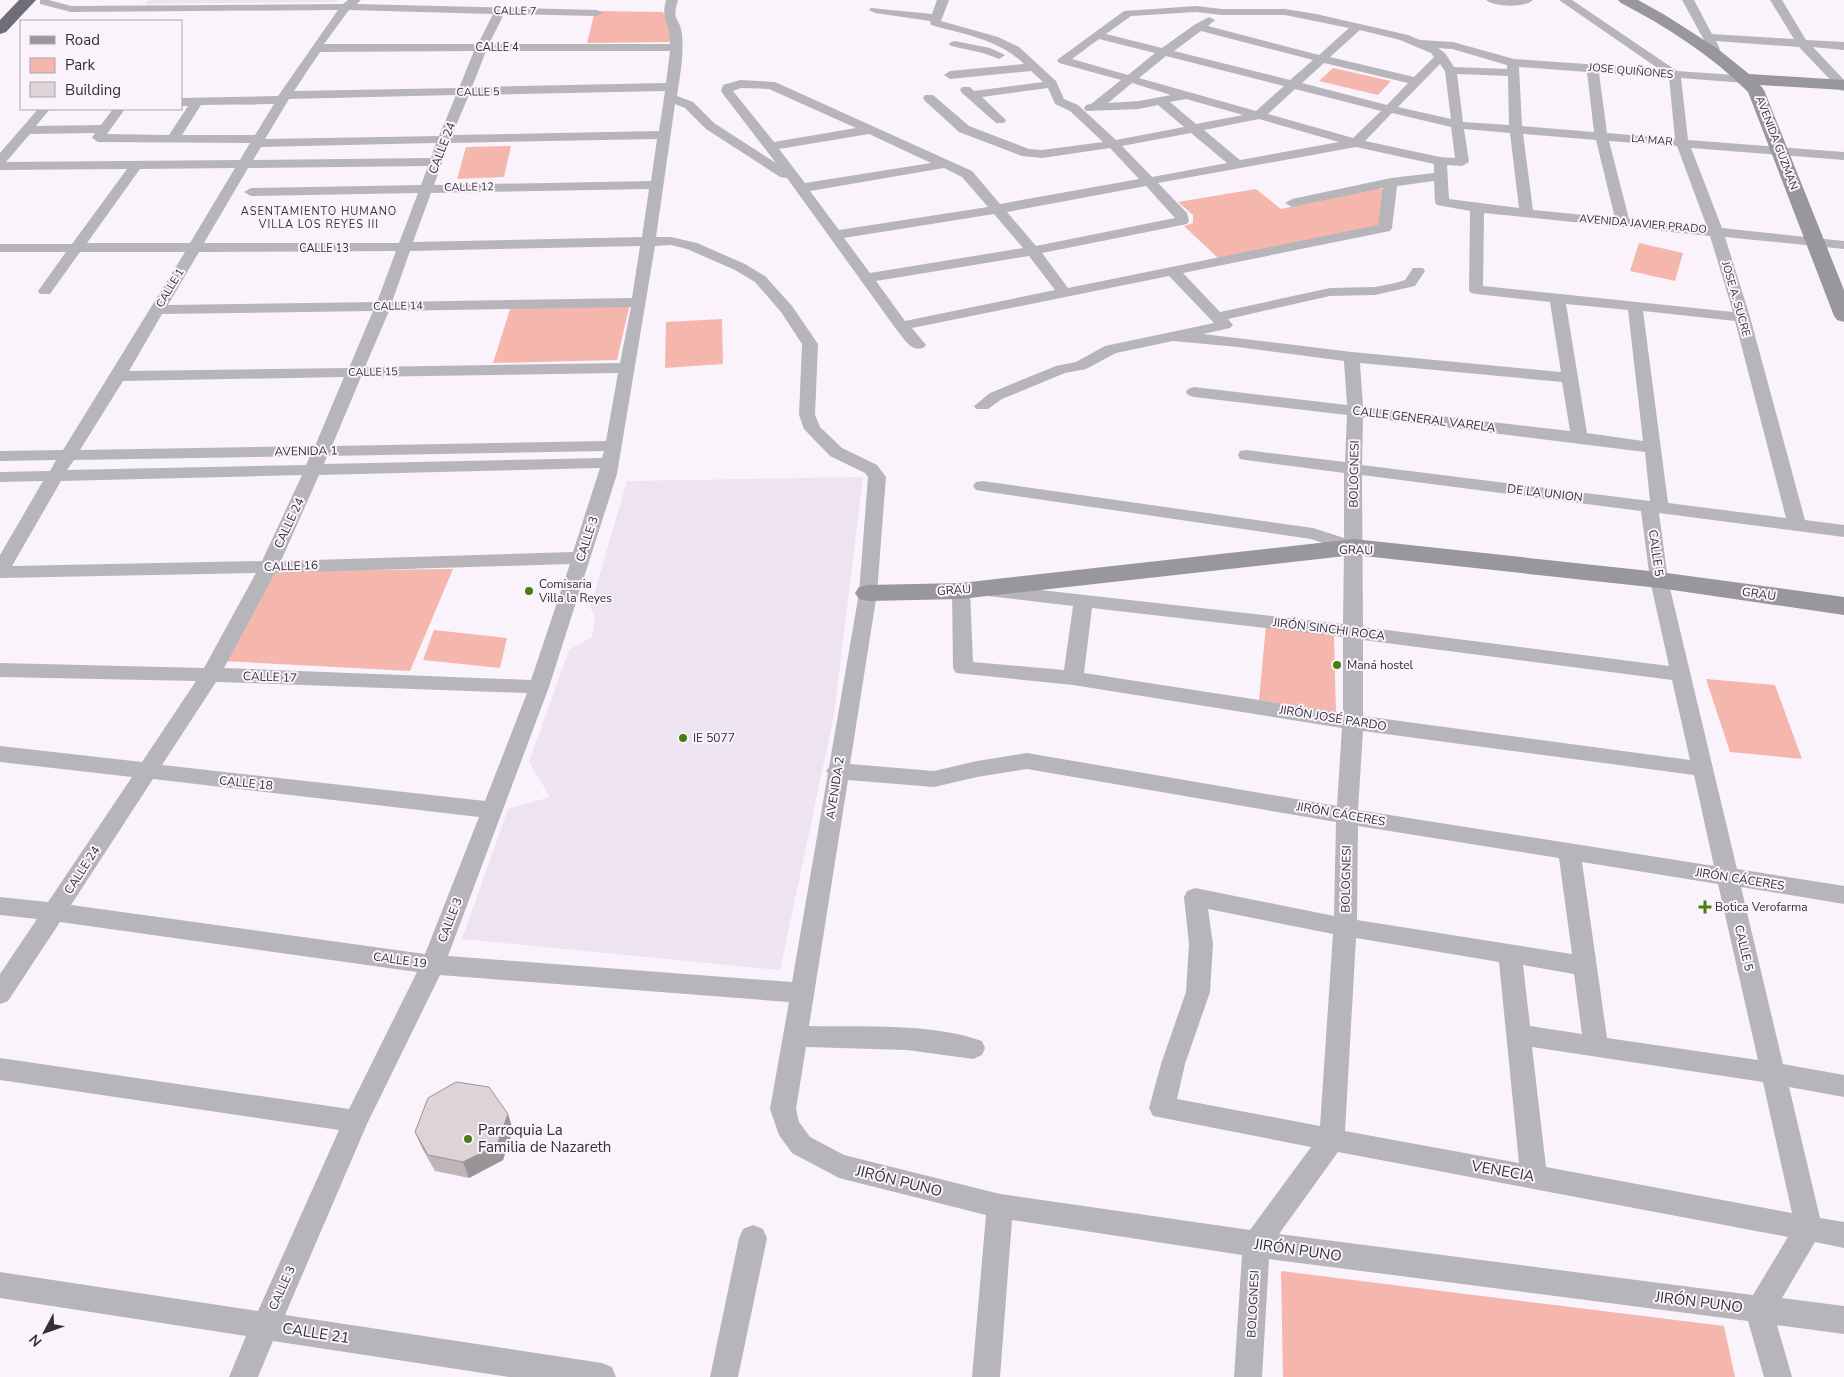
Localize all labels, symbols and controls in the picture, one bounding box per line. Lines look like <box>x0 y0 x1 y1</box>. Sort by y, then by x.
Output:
street label: CALLE 7 <box>493 3 537 19</box>
legend <box>20 20 182 110</box>
text: Road <box>65 30 100 50</box>
street label: CALLE 4 <box>475 40 519 55</box>
text: Park <box>65 55 95 75</box>
street label: JOSE QUIÑONES <box>1587 60 1674 82</box>
text: Building <box>65 80 121 100</box>
street label: CALLE 5 <box>456 84 500 100</box>
street label: AVENIDA GUZMAN <box>1752 94 1802 192</box>
street label: CALLE 24 <box>425 120 459 176</box>
street label: LA MAR <box>1631 131 1674 149</box>
street label: CALLE 12 <box>444 179 494 195</box>
district label: ASENTAMIENTO HUMANO VILLA LOS REYES III <box>241 204 397 232</box>
street label: AVENIDA JAVIER PRADO <box>1579 211 1707 237</box>
street label: CALLE 13 <box>299 241 349 256</box>
street label: JOSE A. SUCRE <box>1718 259 1754 338</box>
street label: CALLE 1 <box>152 266 188 310</box>
street label: CALLE 14 <box>373 298 423 314</box>
street label: CALLE 15 <box>348 364 398 380</box>
street label: CALLE GENERAL VARELA <box>1352 402 1497 436</box>
street label: BOLOGNESI <box>1345 440 1363 508</box>
street label: AVENIDA 1 <box>274 442 338 460</box>
street label: DE LA UNION <box>1506 480 1584 506</box>
street label: CALLE 24 <box>270 495 308 551</box>
street label: CALLE 3 <box>572 514 602 564</box>
street label: CALLE 5 <box>1645 529 1667 577</box>
street label: GRAU <box>1339 542 1373 558</box>
street label: CALLE 16 <box>264 557 318 575</box>
place label: Comisaria Villa la Reyes <box>538 576 612 606</box>
street label: GRAU <box>936 581 972 599</box>
street label: GRAU <box>1741 584 1777 604</box>
marker: Comisaria Villa la Reyes <box>523 585 535 597</box>
street label: JIRÓN SINCHI ROCA <box>1271 614 1386 644</box>
place label: Maná hostel <box>1347 657 1414 673</box>
marker: Maná hostel <box>1331 659 1343 671</box>
street label: CALLE 17 <box>243 668 297 686</box>
street label: JIRÓN JOSÉ PARDO <box>1277 701 1388 734</box>
place label: IE 5077 <box>693 730 735 746</box>
marker: IE 5077 <box>677 732 689 744</box>
street label: AVENIDA 2 <box>822 756 848 820</box>
street label: CALLE 18 <box>218 772 274 794</box>
street label: JIRÓN CÁCERES <box>1294 798 1387 830</box>
street label: CALLE 24 <box>61 843 103 897</box>
street label: BOLOGNESI <box>1337 845 1355 913</box>
street label: JIRÓN CÁCERES <box>1693 864 1786 894</box>
street label: CALLE 3 <box>434 895 466 945</box>
place label: Botica Verofarma <box>1715 899 1808 915</box>
marker: Botica Verofarma <box>1699 901 1711 913</box>
street label: CALLE 5 <box>1731 923 1757 973</box>
street label: CALLE 19 <box>372 948 428 972</box>
place label: Parroquia La Familia de Nazareth <box>478 1120 611 1157</box>
marker: Parroquia La Familia de Nazareth <box>462 1133 474 1145</box>
street label: VENECIA <box>1469 1155 1536 1186</box>
street label: JIRÓN PUNO <box>853 1159 944 1201</box>
street label: JIRÓN PUNO <box>1252 1233 1343 1266</box>
street label: CALLE 3 <box>265 1263 299 1313</box>
street label: BOLOGNESI <box>1243 1270 1263 1338</box>
street label: JIRÓN PUNO <box>1653 1286 1744 1317</box>
north arrow <box>20 1307 70 1357</box>
street label: CALLE 21 <box>281 1318 351 1348</box>
text: N <box>25 1330 46 1350</box>

